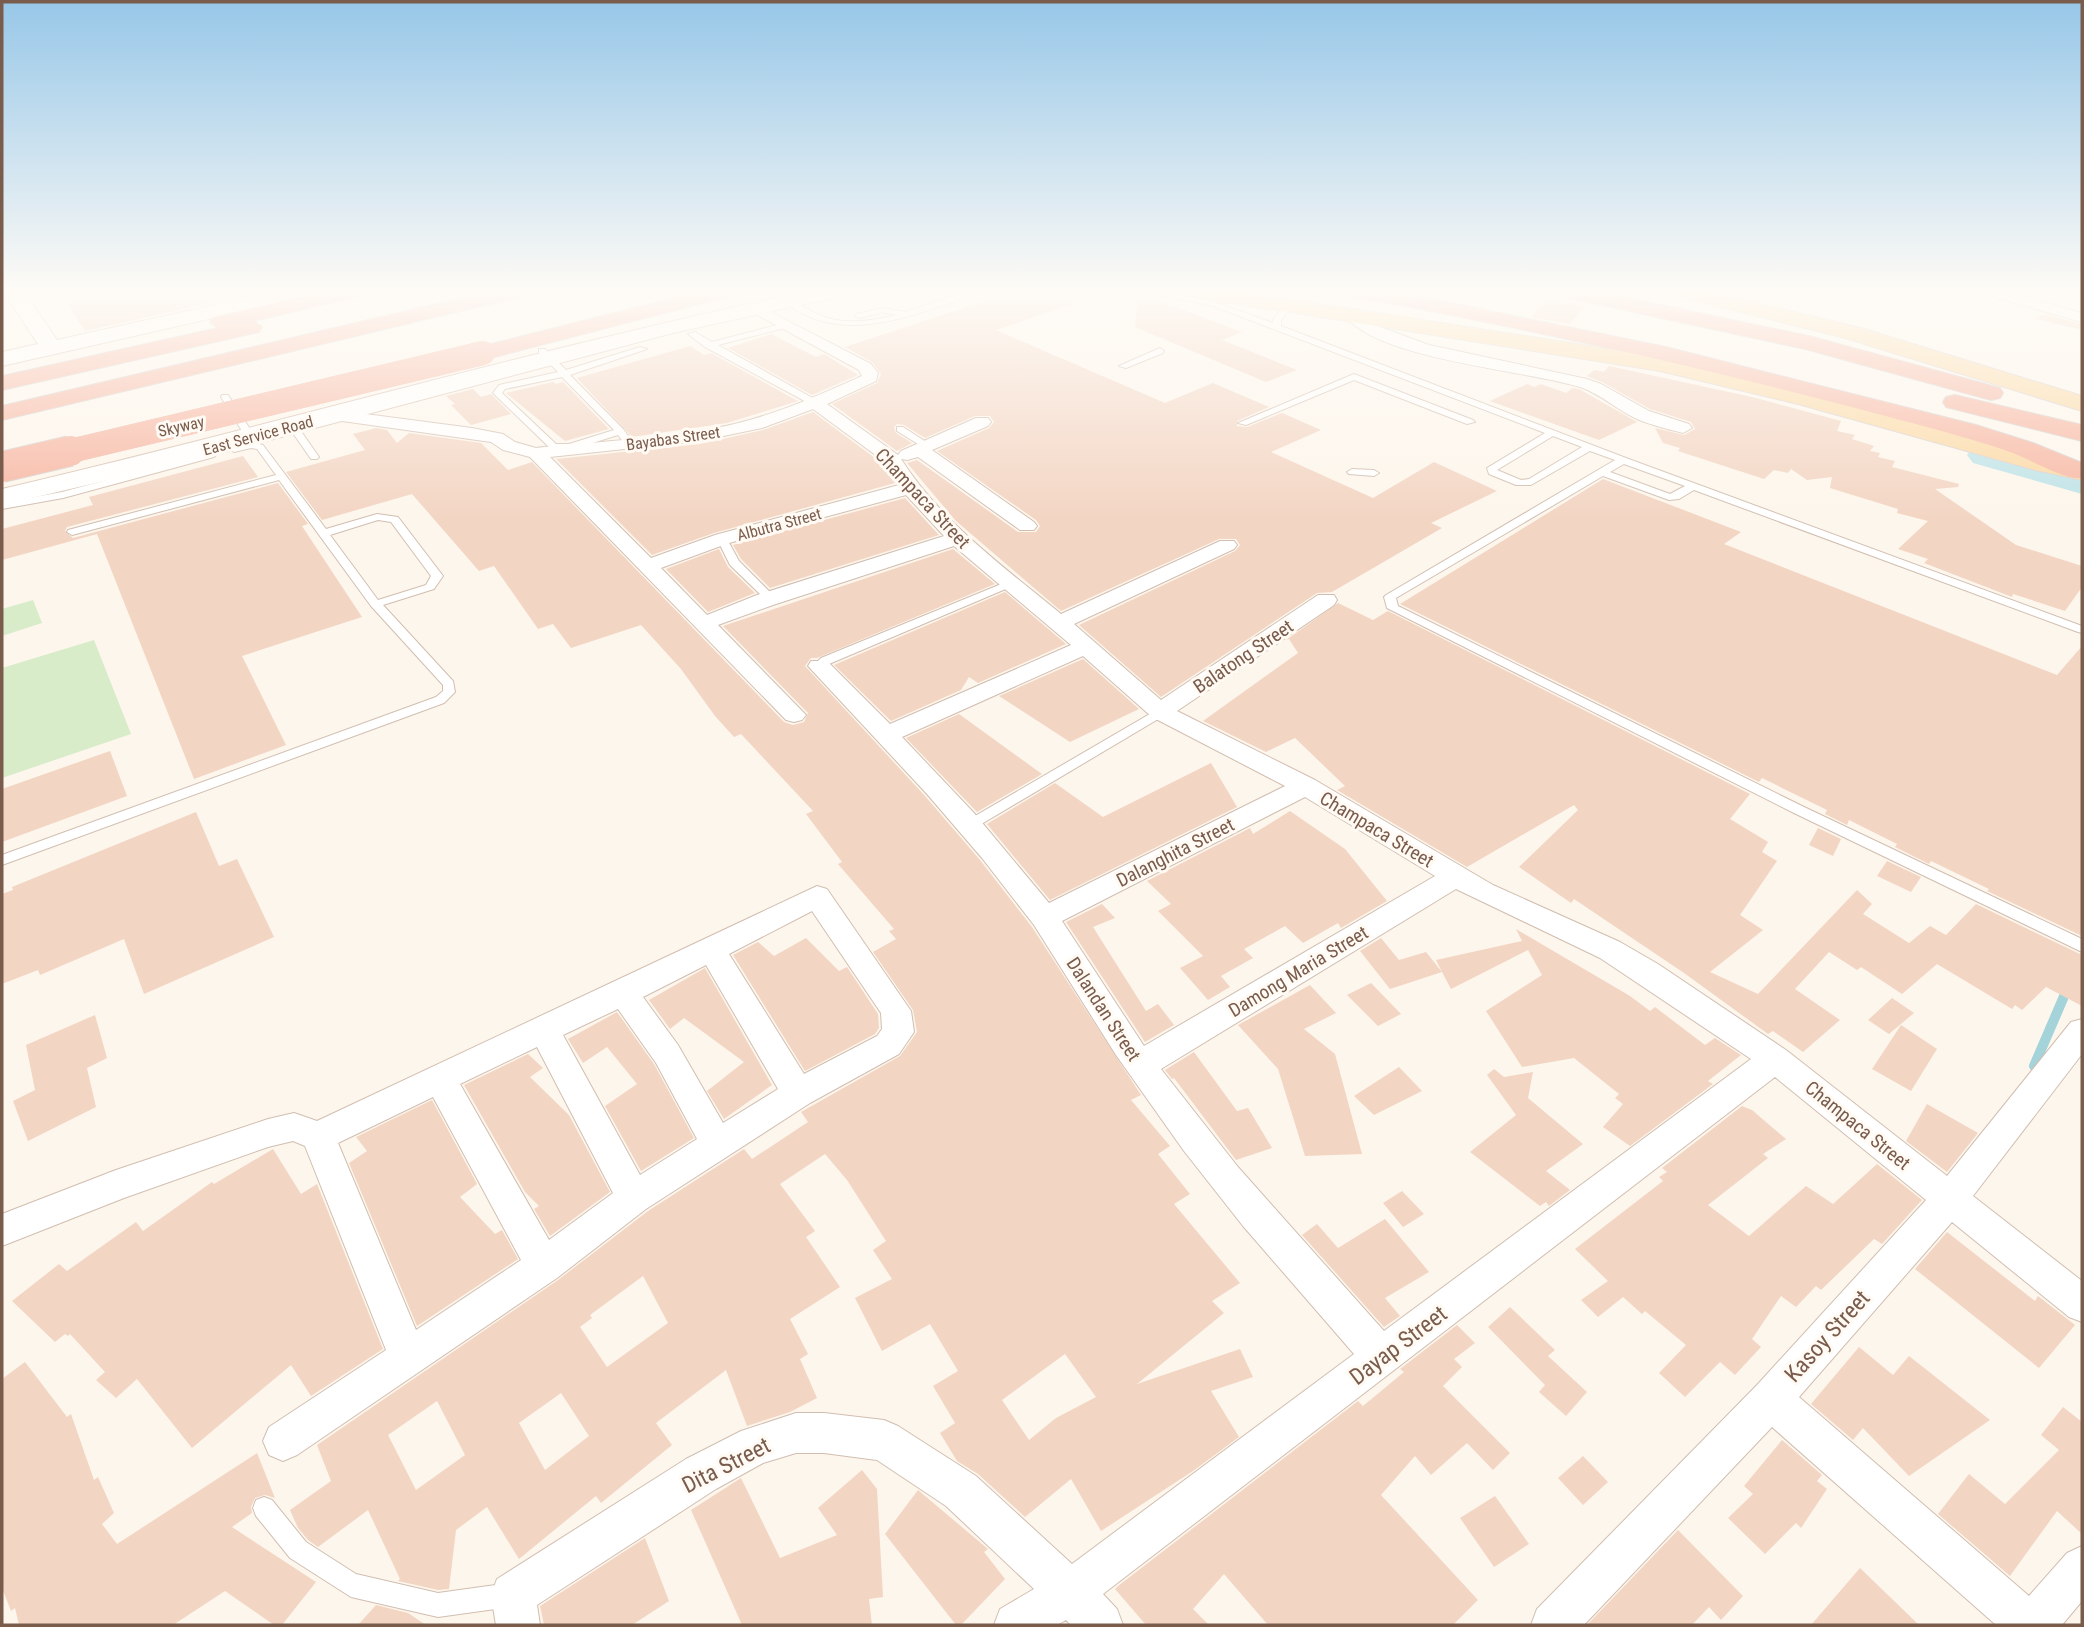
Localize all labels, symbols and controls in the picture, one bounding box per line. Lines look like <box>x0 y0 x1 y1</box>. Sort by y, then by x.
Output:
street label: Skyway <box>156 412 206 441</box>
street label: East Service Road <box>201 412 315 459</box>
street label: Bayabas Street <box>625 422 721 454</box>
street label: Champaca Street <box>870 443 975 553</box>
street label: Albutra Street <box>735 504 824 545</box>
street label: Balatong Street <box>1189 615 1298 698</box>
street label: Champaca Street <box>1316 786 1438 872</box>
street label: Dalanghita Street <box>1112 813 1238 892</box>
street label: Damong Maria Street <box>1224 921 1372 1022</box>
street label: Dalandan Street <box>1061 953 1146 1066</box>
street label: Champaca Street <box>1800 1076 1915 1175</box>
street label: Kasoy Street <box>1779 1285 1876 1388</box>
street label: Dayap Street <box>1344 1300 1452 1391</box>
street label: Dita Street <box>678 1432 775 1499</box>

